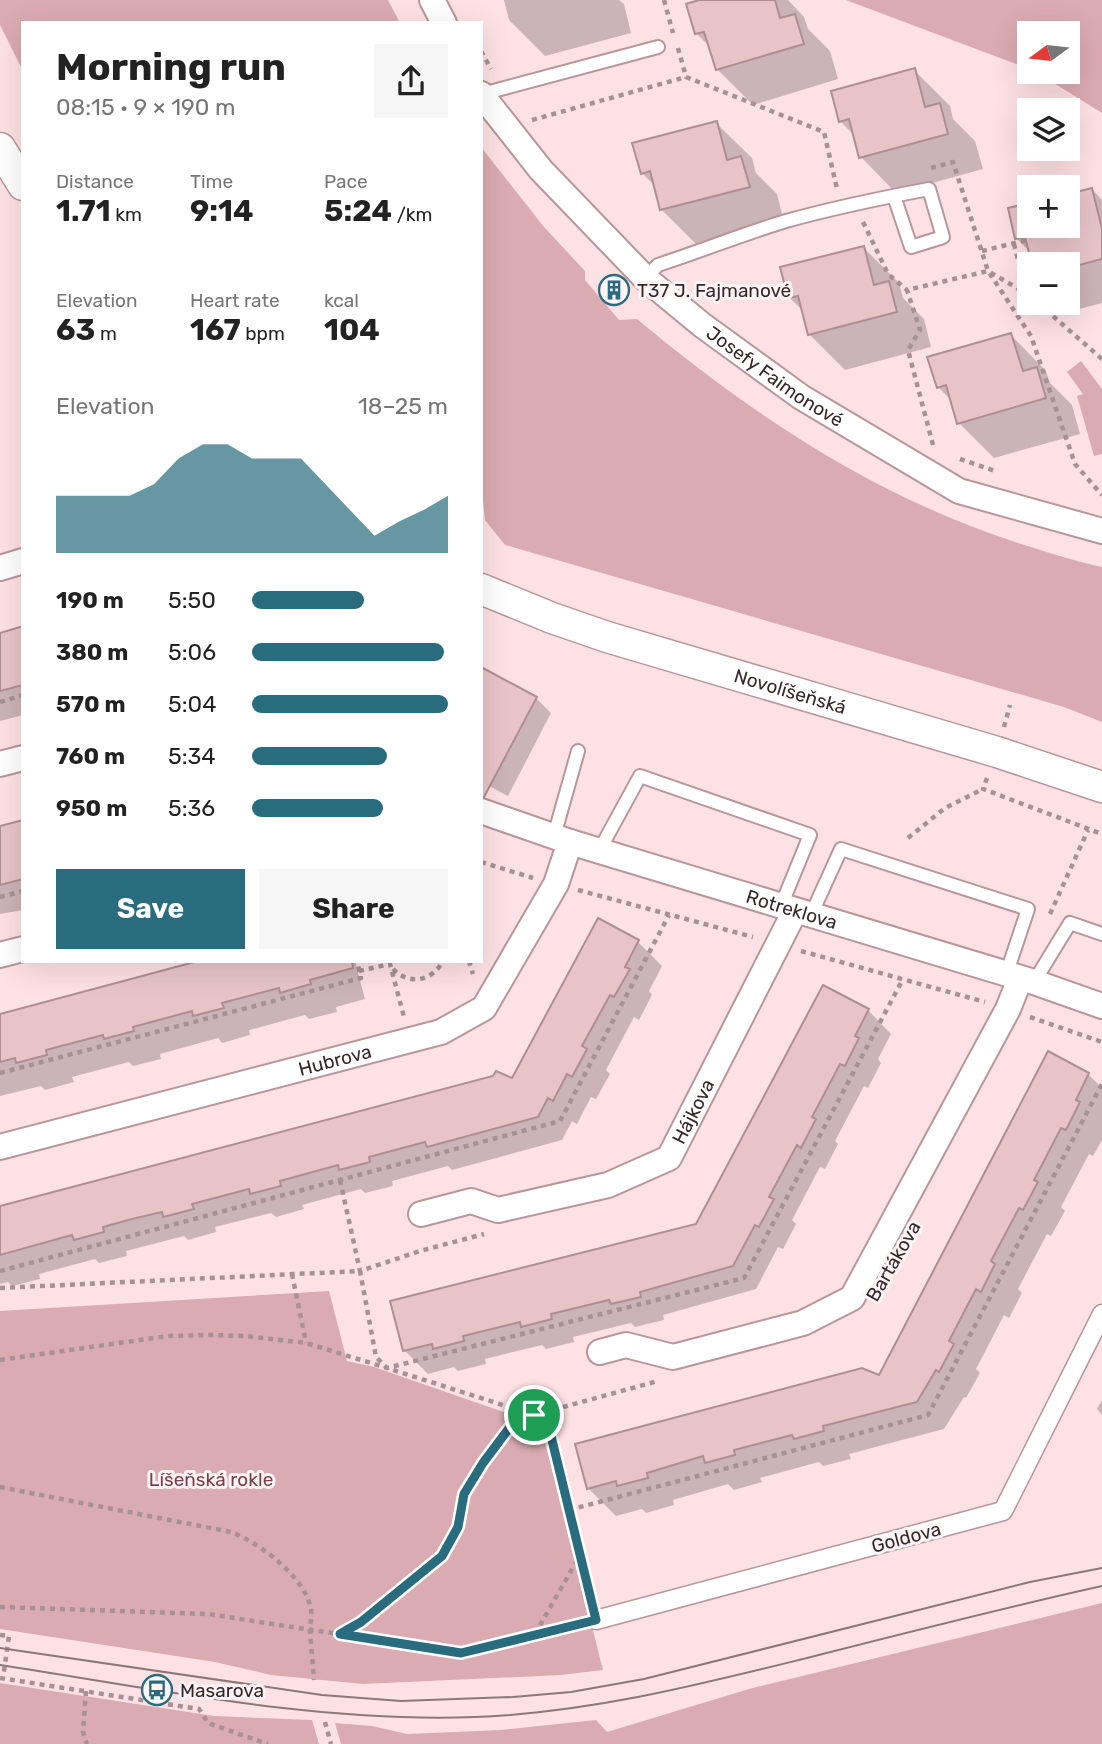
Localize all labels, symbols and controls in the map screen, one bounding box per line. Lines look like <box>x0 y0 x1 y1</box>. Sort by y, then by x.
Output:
north arrow <box>1017 21 1080 84</box>
map controls <box>1017 21 1080 315</box>
text: Morning run <box>56 44 286 90</box>
button: share <box>374 44 448 118</box>
text: 08:15 · 9 × 190 m <box>56 93 235 121</box>
button: layers <box>1017 98 1080 161</box>
text: Distance <box>56 170 134 193</box>
text: Time <box>190 170 233 193</box>
text: Pace <box>324 170 368 193</box>
button: + <box>1017 175 1080 238</box>
text: 1.71 <box>56 193 111 229</box>
text: 9:14 <box>190 193 253 229</box>
text: 5:24 <box>324 193 392 229</box>
text: km <box>111 203 142 226</box>
text: /km <box>392 203 433 226</box>
button: − <box>1017 252 1080 315</box>
building icon: T37 J. Fajmanové <box>597 273 631 307</box>
place label: T37 J. Fajmanové <box>637 279 791 302</box>
text: Elevation <box>56 289 137 312</box>
text: Heart rate <box>190 289 280 312</box>
text: kcal <box>324 289 359 312</box>
text: 63 <box>56 312 95 348</box>
text: 167 <box>190 312 241 348</box>
text: 104 <box>324 312 380 348</box>
street label: Josefy Faimonové <box>702 321 848 432</box>
text: m <box>95 322 117 345</box>
text: bpm <box>241 322 285 345</box>
text: Elevation <box>56 392 155 420</box>
text: 18–25 m <box>358 392 448 420</box>
text: 190 m <box>56 586 124 614</box>
text: 5:50 <box>168 586 216 614</box>
text: 380 m <box>56 638 128 666</box>
text: 5:06 <box>168 638 216 666</box>
street label: Novolíšeňská <box>731 664 849 719</box>
text: 570 m <box>56 690 126 718</box>
text: 5:04 <box>168 690 216 718</box>
text: 760 m <box>56 742 125 770</box>
text: 5:34 <box>168 742 216 770</box>
text: 950 m <box>56 794 127 822</box>
text: 5:36 <box>168 794 215 822</box>
button: Save <box>56 869 245 949</box>
button: Share <box>259 869 448 949</box>
street label: Rotreklova <box>743 885 840 934</box>
street label: Hubrova <box>296 1040 374 1081</box>
street label: Hájkova <box>667 1075 719 1148</box>
street label: Bartákova <box>861 1217 926 1305</box>
pin <box>504 1385 564 1445</box>
icon: arrive <box>515 1396 553 1434</box>
park label: Líšeňská rokle <box>149 1468 273 1491</box>
street label: Goldova <box>869 1517 943 1558</box>
bus stop icon: Masarova <box>140 1673 174 1707</box>
place label: Masarova <box>180 1679 264 1702</box>

